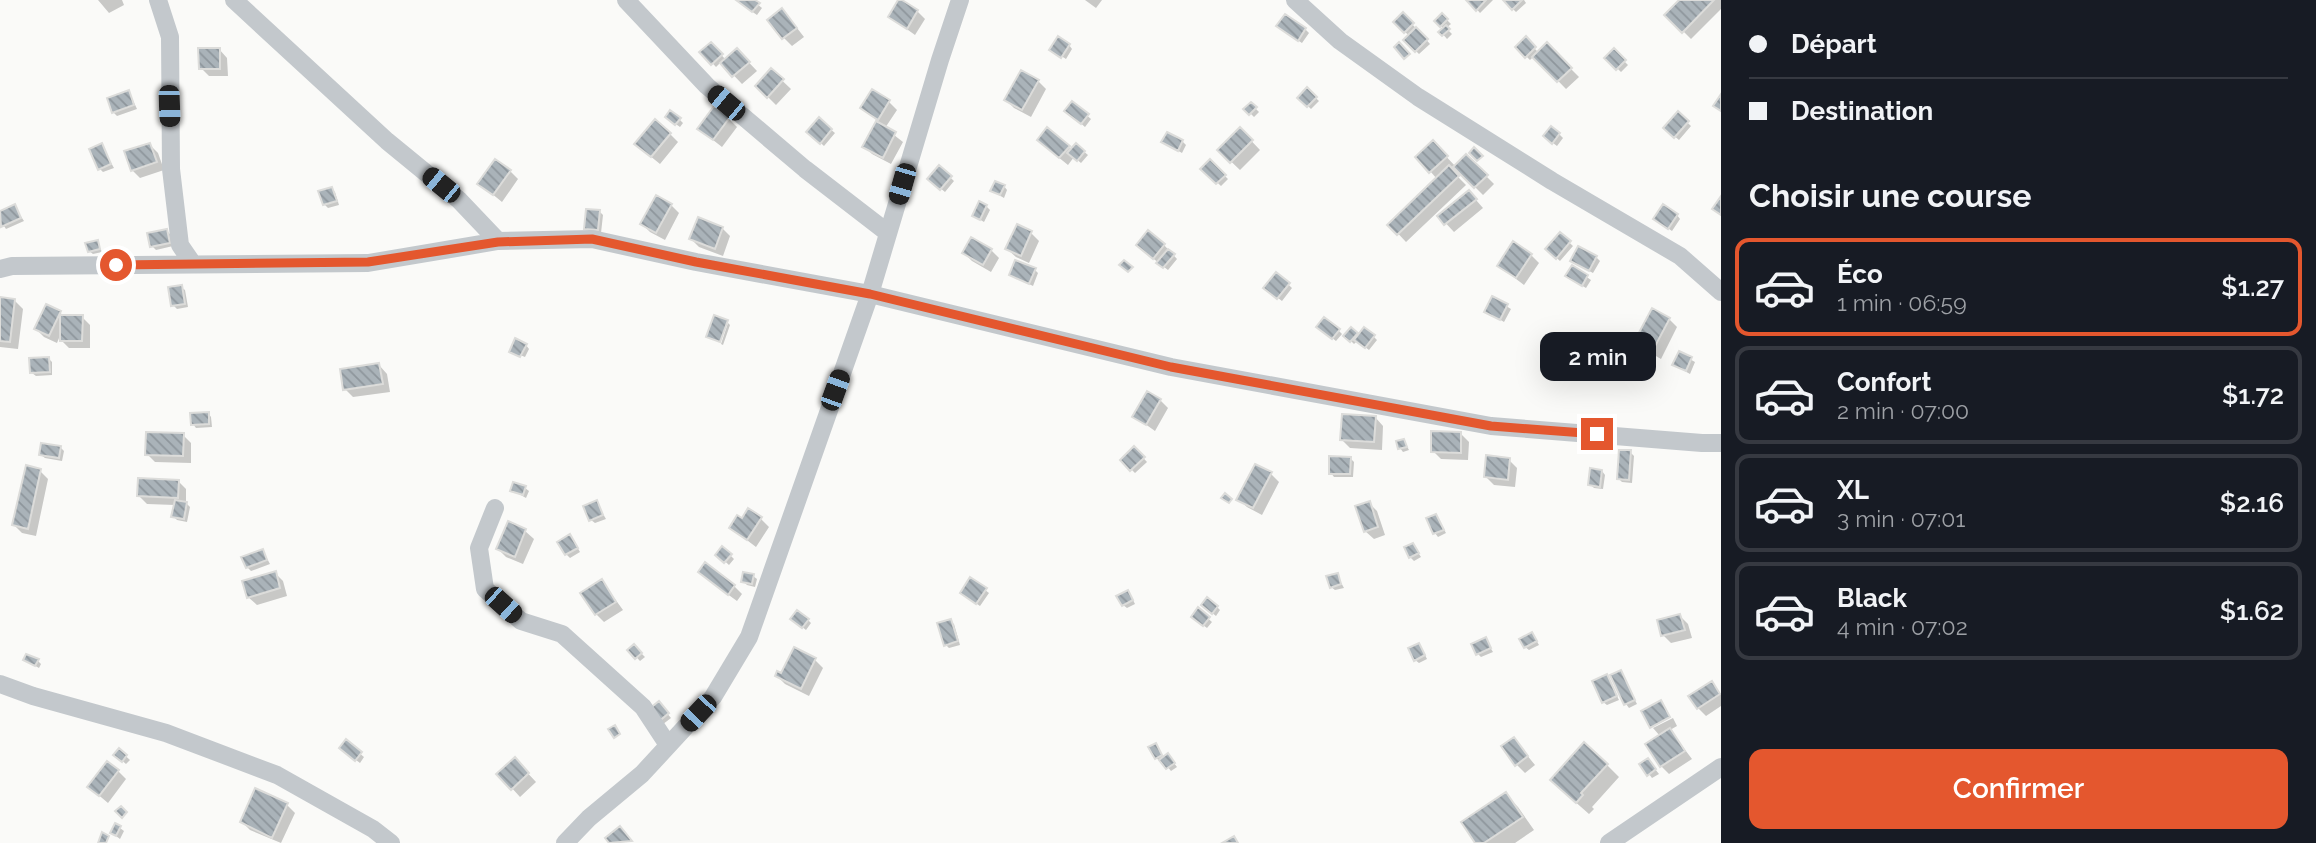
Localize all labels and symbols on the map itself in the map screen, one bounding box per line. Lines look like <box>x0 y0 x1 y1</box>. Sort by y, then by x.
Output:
car <box>704 81 749 125</box>
car <box>158 85 181 127</box>
car <box>887 161 918 207</box>
car <box>419 164 464 206</box>
route start <box>100 249 132 281</box>
callout: 2 min <box>1539 332 1655 382</box>
car <box>818 367 853 413</box>
route end <box>1581 418 1613 450</box>
car <box>481 583 526 627</box>
car <box>676 690 721 736</box>

